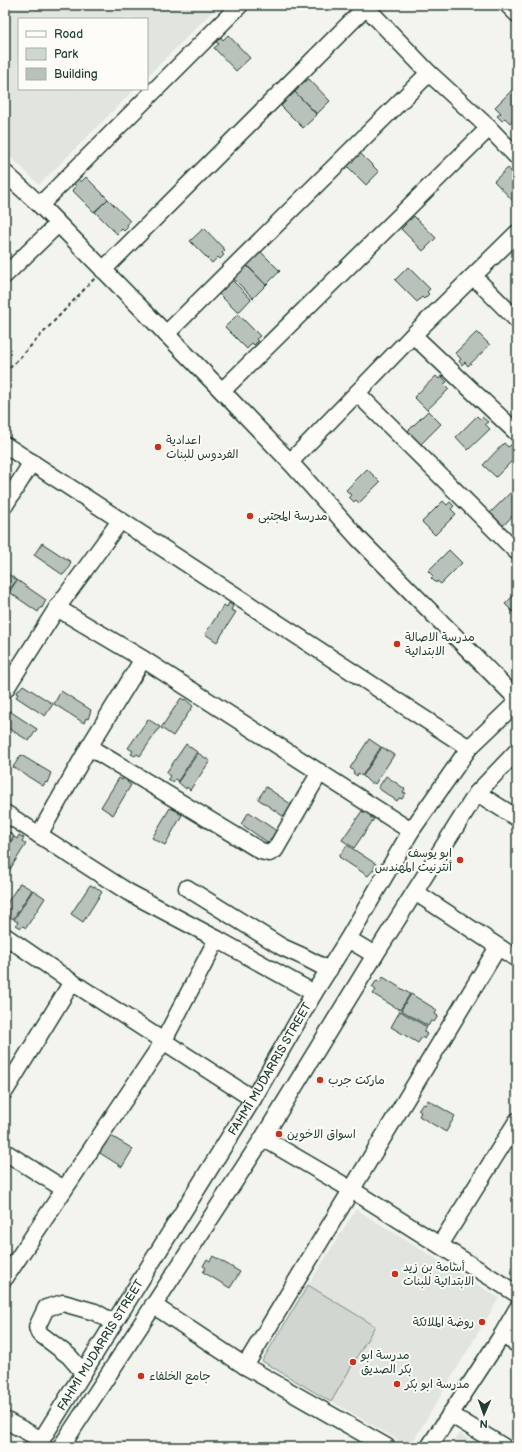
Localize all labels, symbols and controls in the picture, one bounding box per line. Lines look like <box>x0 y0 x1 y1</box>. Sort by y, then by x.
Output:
legend <box>18 18 148 90</box>
text: Road <box>54 27 83 42</box>
text: Park <box>54 47 78 62</box>
text: Building <box>54 67 98 82</box>
place label: اعدادية الفردوس للبنات <box>166 433 238 462</box>
marker: اعدادية الفردوس للبنات <box>153 442 163 452</box>
place label: مدرسة المجتبى <box>258 509 328 524</box>
marker: مدرسة المجتبى <box>245 511 255 521</box>
place label: مدرسة الاصالة الابتدائية <box>405 630 475 659</box>
marker: مدرسة الاصالة الابتدائية <box>392 639 402 649</box>
place label: ابو يوسف أنترنيت المهندس <box>375 846 452 875</box>
marker: ابو يوسف أنترنيت المهندس <box>455 855 465 865</box>
street label: FAHMĪ MUDARRIS STREET <box>225 999 315 1138</box>
place label: ماركت جرب <box>328 1073 385 1088</box>
marker: ماركت جرب <box>315 1075 325 1085</box>
place label: اسواق الاخوين <box>287 1127 356 1142</box>
marker: اسواق الاخوين <box>274 1129 284 1139</box>
place label: أسامة بن زيد الابتدائية للبنات <box>403 1260 474 1289</box>
marker: أسامة بن زيد الابتدائية للبنات <box>390 1269 400 1279</box>
street label: FAHMĪ MUDARRIS STREET <box>54 1276 147 1414</box>
place label: روضة الملائكة <box>413 1315 474 1330</box>
marker: روضة الملائكة <box>477 1317 487 1327</box>
place label: مدرسة ابو بكر الصديق <box>360 1348 412 1377</box>
marker: مدرسة ابو بكر الصديق <box>348 1357 358 1367</box>
place label: جامع الخلفاء <box>149 1369 211 1385</box>
marker: جامع الخلفاء <box>136 1371 146 1381</box>
place label: مدرسة ابو بكر <box>404 1377 470 1392</box>
marker: مدرسة ابو بكر <box>392 1379 402 1389</box>
north arrow <box>464 1394 504 1434</box>
text: N <box>479 1417 488 1430</box>

